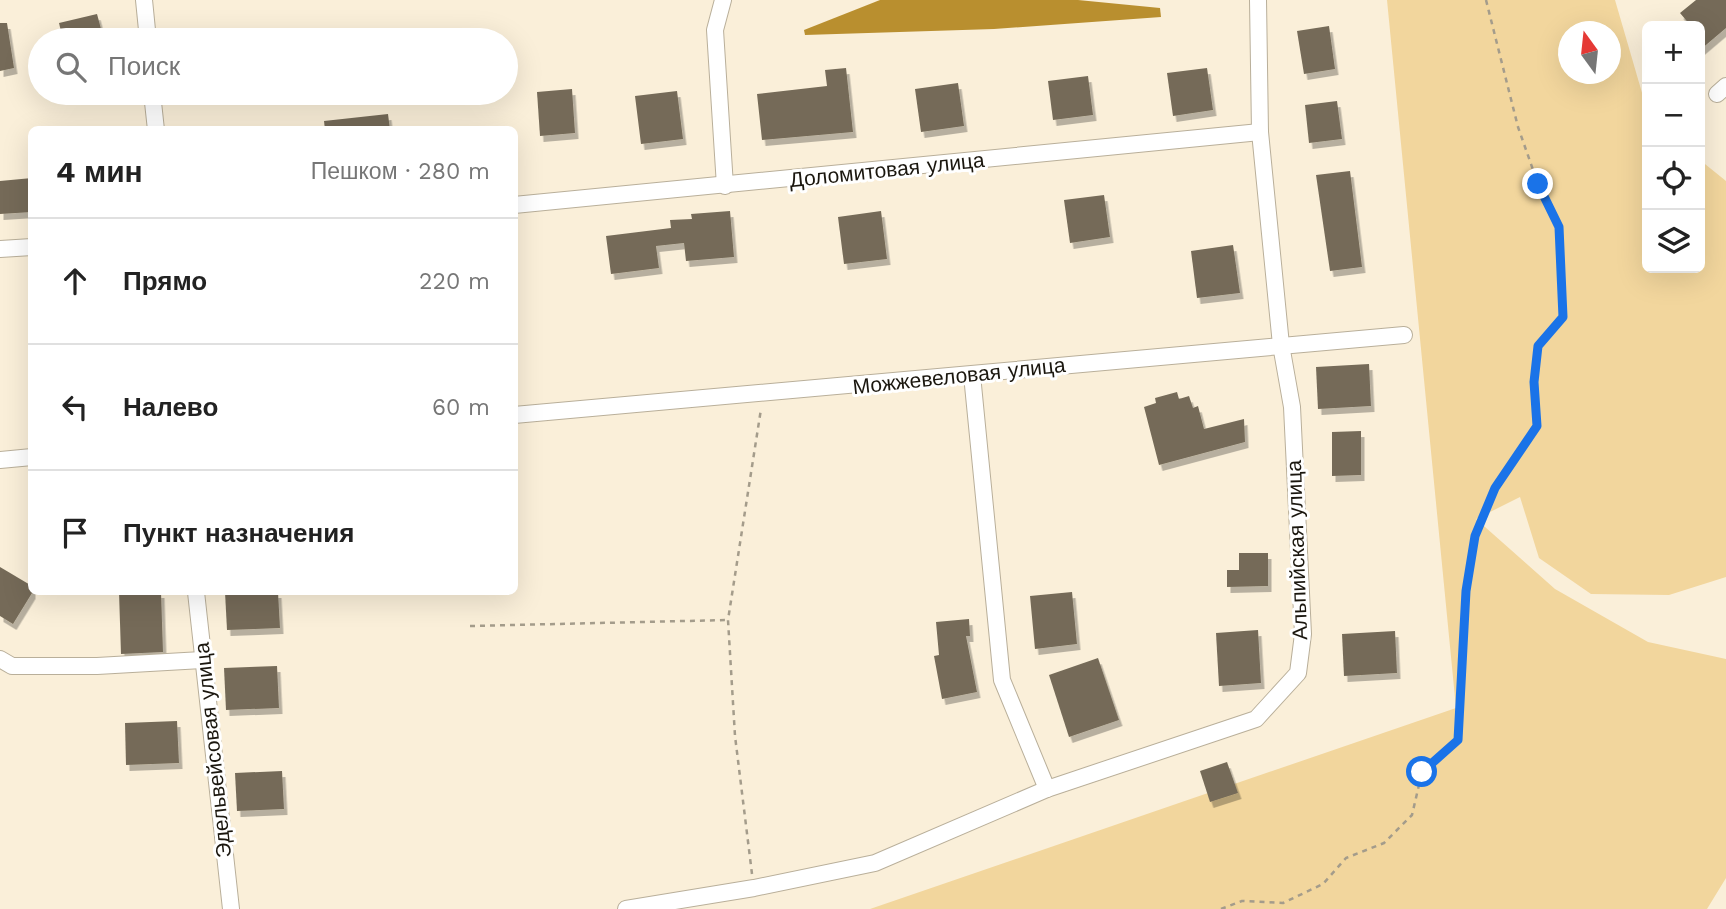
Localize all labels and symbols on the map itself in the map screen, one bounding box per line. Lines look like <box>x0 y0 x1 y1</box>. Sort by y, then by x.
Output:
north arrow <box>1558 21 1621 84</box>
street label: Доломитовая улица <box>788 147 986 192</box>
route end <box>1522 168 1553 199</box>
street label: Можжевеловая улица <box>851 352 1067 399</box>
street label: Альпийская улица <box>1281 459 1312 640</box>
street label: Эдельвейсовая улица <box>189 641 236 859</box>
route start <box>1406 756 1437 787</box>

